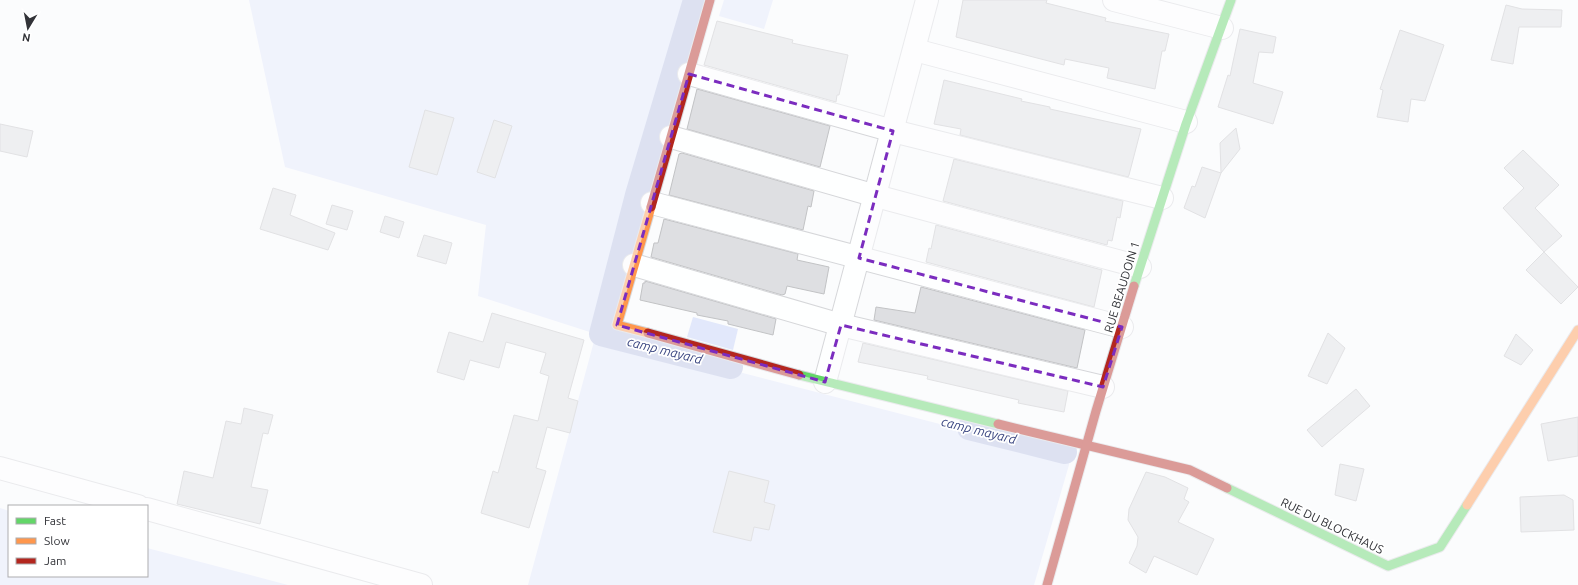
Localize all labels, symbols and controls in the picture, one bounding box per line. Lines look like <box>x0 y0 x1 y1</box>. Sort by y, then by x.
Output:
north arrow <box>8 8 48 48</box>
text: N <box>21 31 31 44</box>
street label: RUE BEAUDOIN 1 <box>1101 240 1142 334</box>
water label: camp mayard <box>626 334 705 366</box>
water label: camp mayard <box>940 414 1019 446</box>
street label: RUE DU BLOCKHAUS <box>1279 495 1386 556</box>
legend <box>8 505 148 577</box>
text: Fast <box>44 514 66 527</box>
text: Slow <box>44 534 70 547</box>
text: Jam <box>44 554 66 567</box>

